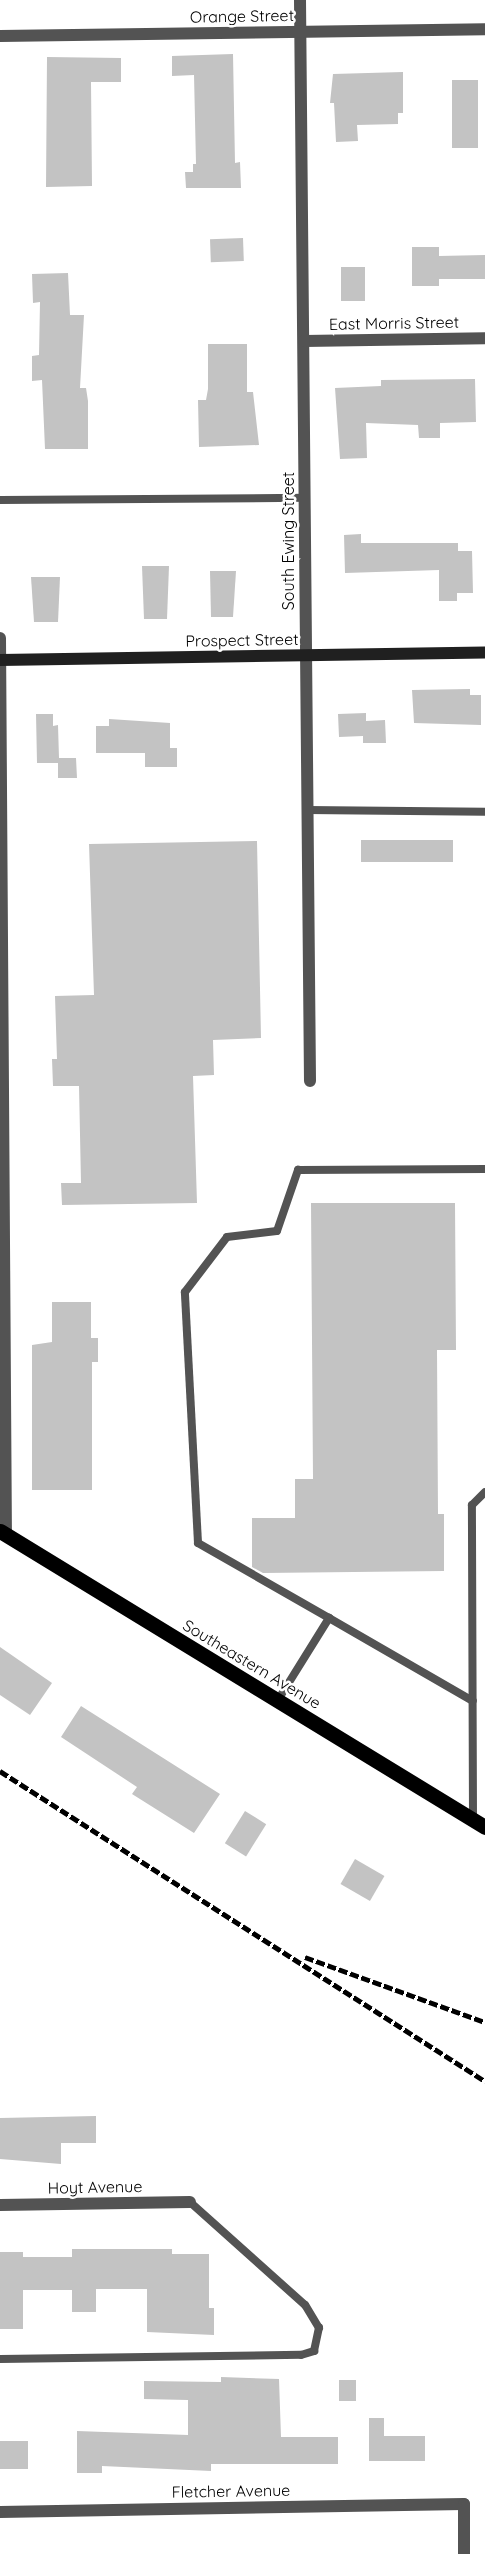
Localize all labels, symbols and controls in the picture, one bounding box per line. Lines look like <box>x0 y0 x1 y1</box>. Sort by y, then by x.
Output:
street label: Orange Street <box>190 5 294 27</box>
street label: East Morris Street <box>329 312 459 334</box>
street label: South Ewing Street <box>278 472 298 610</box>
street label: Prospect Street <box>185 629 299 651</box>
street label: Southeastern Avenue <box>180 1615 324 1713</box>
street label: Hoyt Avenue <box>47 2177 143 2197</box>
street label: Fletcher Avenue <box>172 2480 290 2502</box>

